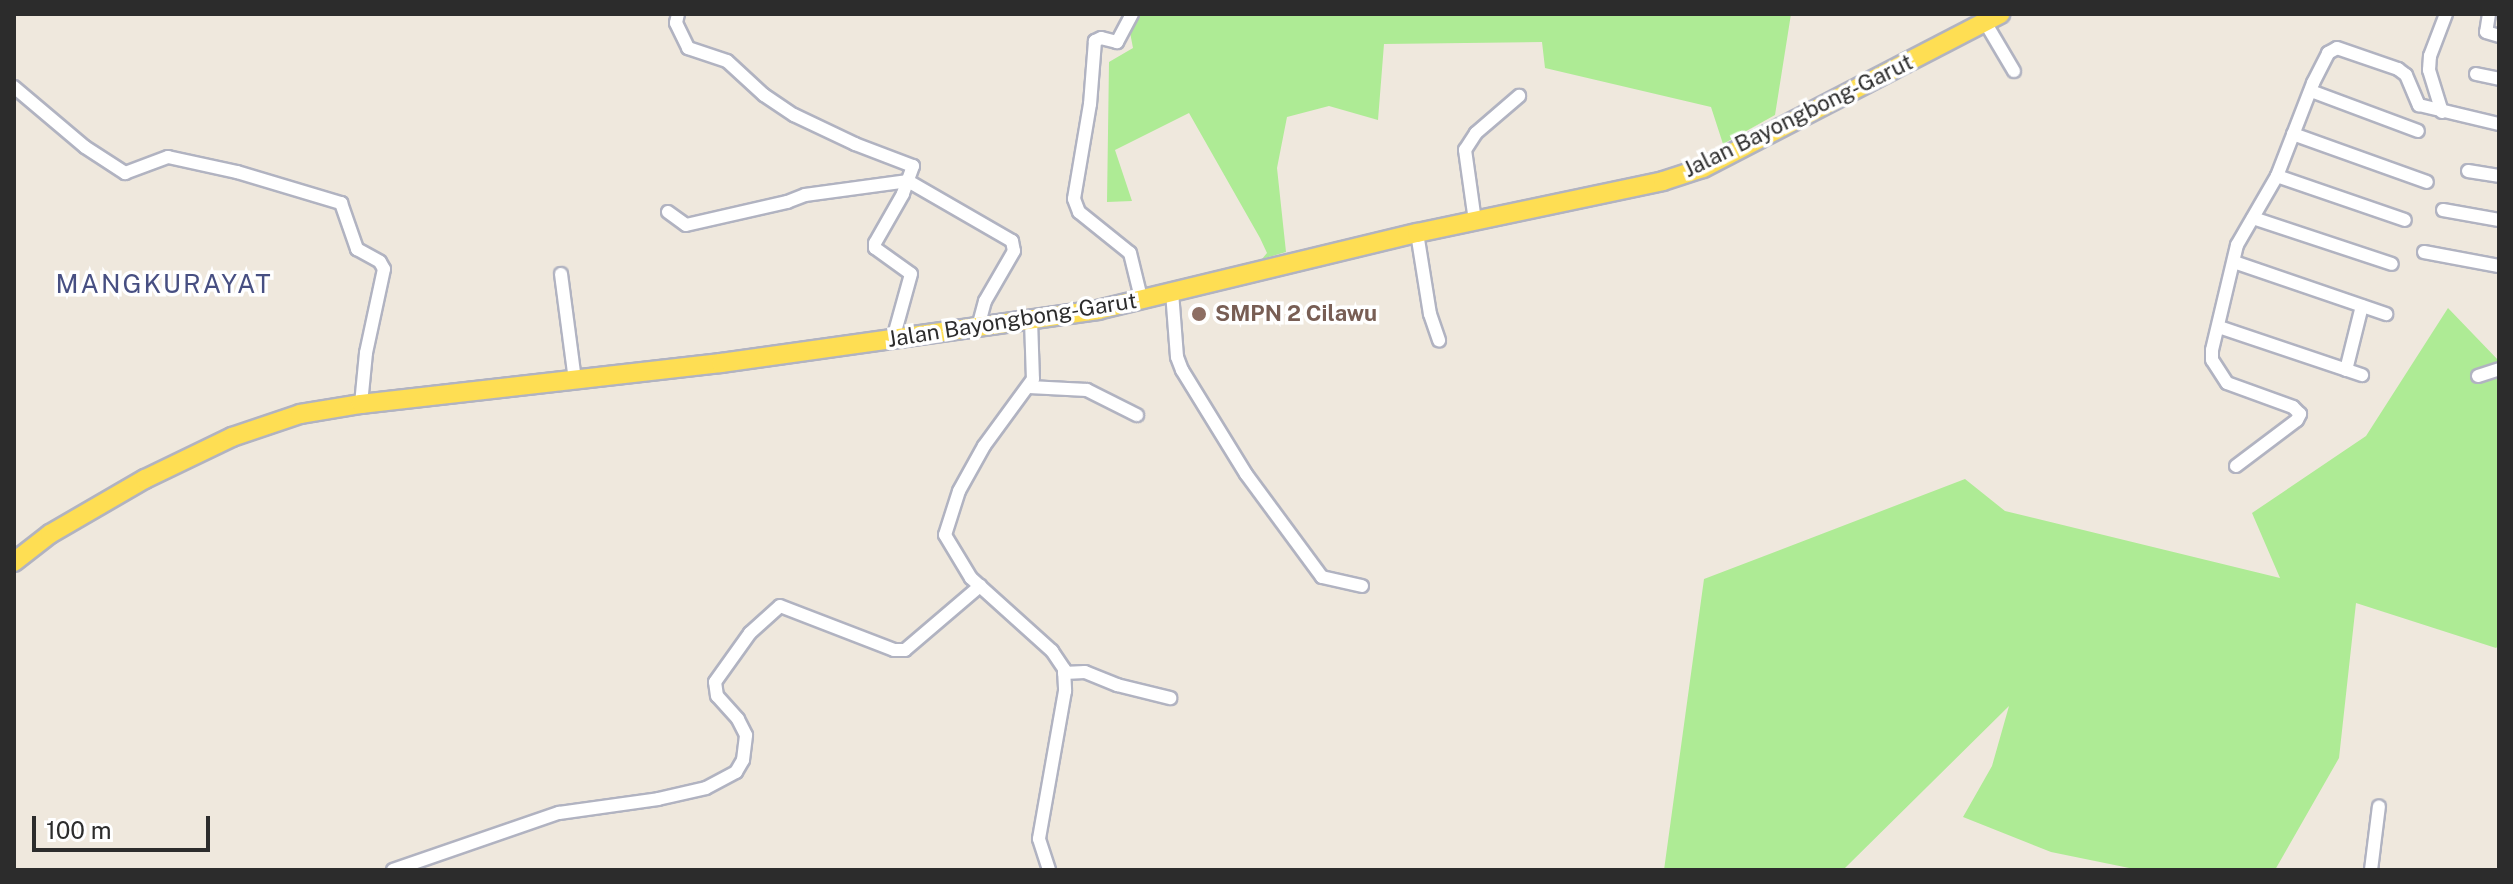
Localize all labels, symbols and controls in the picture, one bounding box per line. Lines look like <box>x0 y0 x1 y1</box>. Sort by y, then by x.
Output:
street label: Jalan Bayongbong-Garut <box>1679 49 1917 183</box>
district label: MANGKURAYAT <box>55 268 273 300</box>
street label: Jalan Bayongbong-Garut <box>885 287 1139 353</box>
place label: SMPN 2 Cilawu <box>1215 301 1377 327</box>
marker: SMPN 2 Cilawu <box>1190 305 1208 323</box>
scale bar <box>36 800 214 850</box>
text: 100 m <box>46 816 112 844</box>

